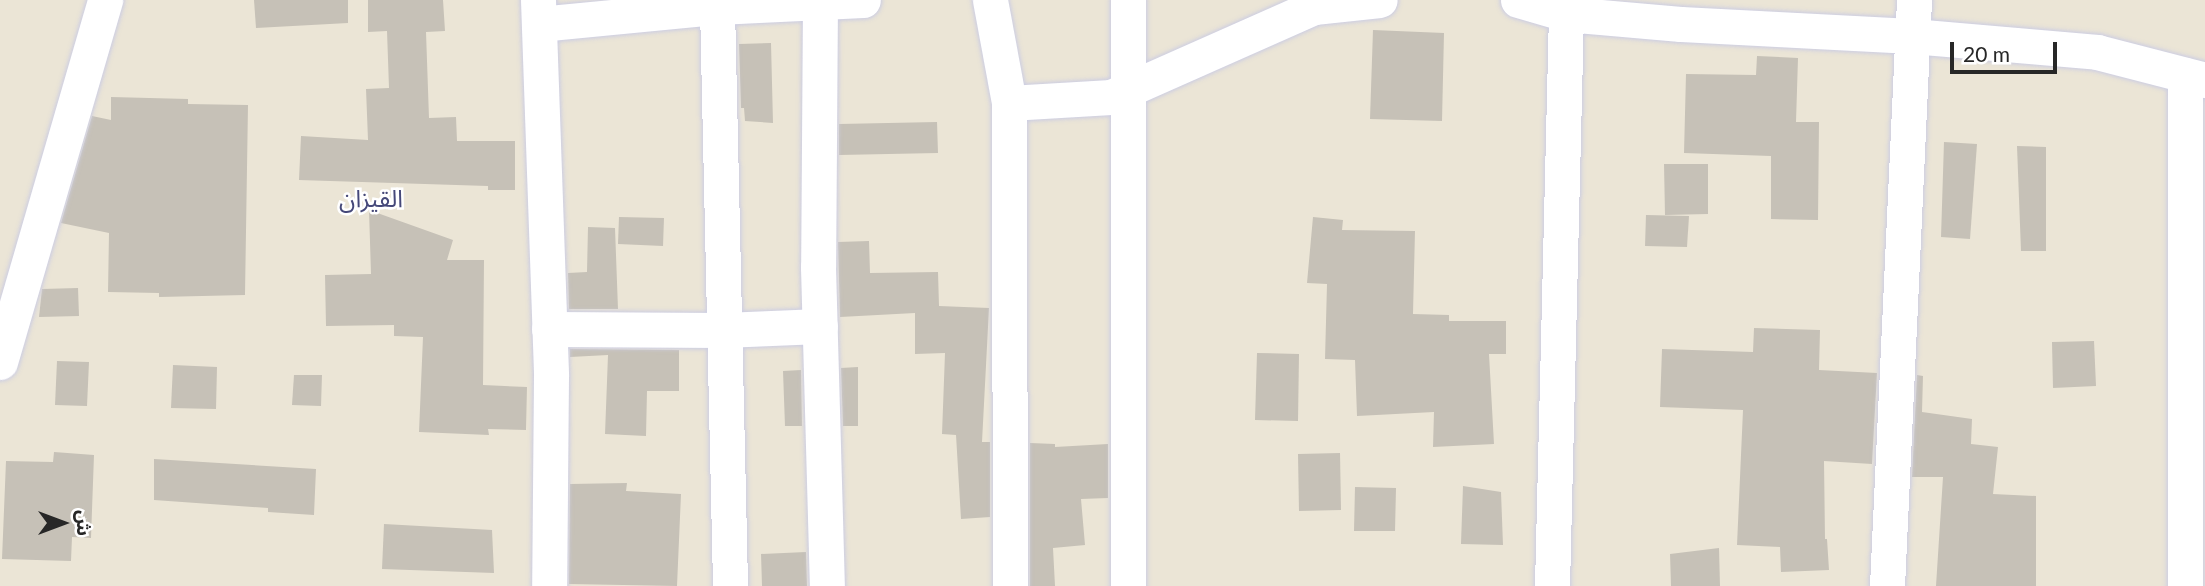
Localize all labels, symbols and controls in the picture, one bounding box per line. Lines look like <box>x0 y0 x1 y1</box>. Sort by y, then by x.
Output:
scale bar <box>1953 28 2060 72</box>
text: 20 m <box>1963 41 2010 66</box>
district label: القيزان <box>339 184 403 212</box>
north arrow <box>28 488 98 558</box>
text: ش <box>73 510 96 536</box>

